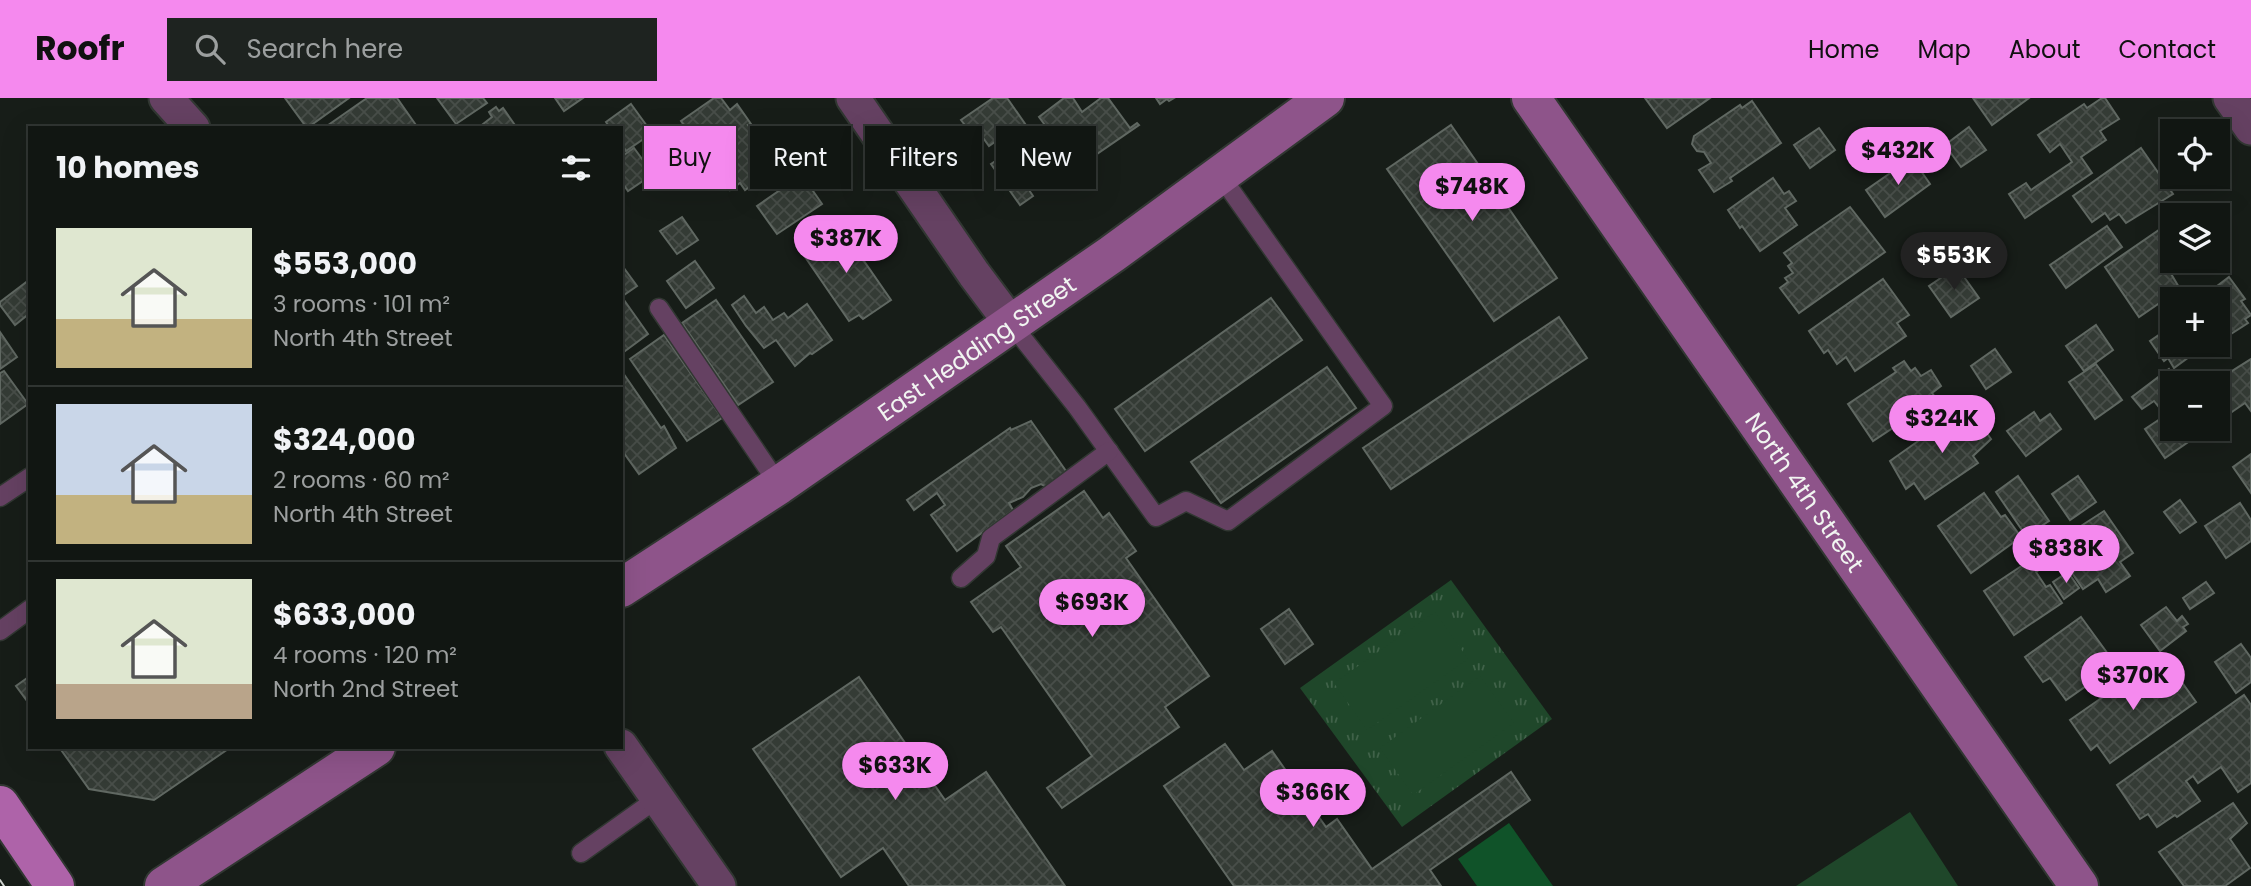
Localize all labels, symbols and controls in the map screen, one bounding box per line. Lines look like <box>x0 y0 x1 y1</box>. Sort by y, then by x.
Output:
search box <box>167 18 657 81</box>
text: Roofr <box>35 25 125 72</box>
icon: search <box>191 30 229 68</box>
text: Search here <box>247 31 403 67</box>
text: Home <box>1808 33 1880 66</box>
text: Map <box>1918 33 1971 66</box>
text: About <box>2009 33 2080 66</box>
text: Contact <box>2118 33 2216 66</box>
map controls <box>2160 119 2230 441</box>
button: locate <box>2160 119 2230 189</box>
chip: Buy <box>644 126 736 189</box>
chip: Rent <box>750 126 851 189</box>
chip: Filters <box>865 126 982 189</box>
chip: New <box>996 126 1096 189</box>
pin: $432K <box>1849 127 1947 187</box>
text: $432K <box>1861 134 1935 166</box>
text: 10 homes <box>56 146 200 189</box>
icon: filters <box>557 149 595 187</box>
pin: $748K <box>1423 164 1521 223</box>
text: $748K <box>1435 170 1509 202</box>
button: layers <box>2160 203 2230 273</box>
pin: $387K <box>797 216 895 275</box>
text: $387K <box>810 222 882 254</box>
pin: $553K <box>1905 232 2003 292</box>
text: $553K <box>1917 239 1991 271</box>
text: $553,000 <box>273 242 417 285</box>
icon: home <box>112 256 196 340</box>
street label: East Hedding Street <box>871 268 1082 428</box>
button: + <box>2160 287 2230 357</box>
text: 3 rooms · 101 m² <box>273 288 450 320</box>
text: North 4th Street <box>273 322 453 354</box>
button: − <box>2160 371 2230 441</box>
pin: $324K <box>1893 396 1991 455</box>
text: $324K <box>1905 402 1979 434</box>
street label: North 4th Street <box>1738 406 1872 579</box>
text: $324,000 <box>273 418 416 461</box>
icon: home <box>112 432 196 516</box>
text: 2 rooms · 60 m² <box>273 464 450 496</box>
text: North 4th Street <box>273 498 453 530</box>
pin: $838K <box>2017 526 2115 585</box>
text: $838K <box>2029 532 2103 564</box>
pin: $693K <box>1043 580 1141 639</box>
text: $693K <box>1055 586 1129 618</box>
text: $633,000 <box>273 593 415 636</box>
icon: home <box>112 607 196 691</box>
text: 4 rooms · 120 m² <box>273 639 457 671</box>
pin: $370K <box>2084 652 2182 712</box>
text: $370K <box>2097 659 2169 691</box>
text: North 2nd Street <box>273 673 459 705</box>
pin: $633K <box>846 742 944 802</box>
text: $633K <box>858 749 932 781</box>
pin: $366K <box>1264 770 1362 829</box>
text: $366K <box>1276 776 1350 808</box>

